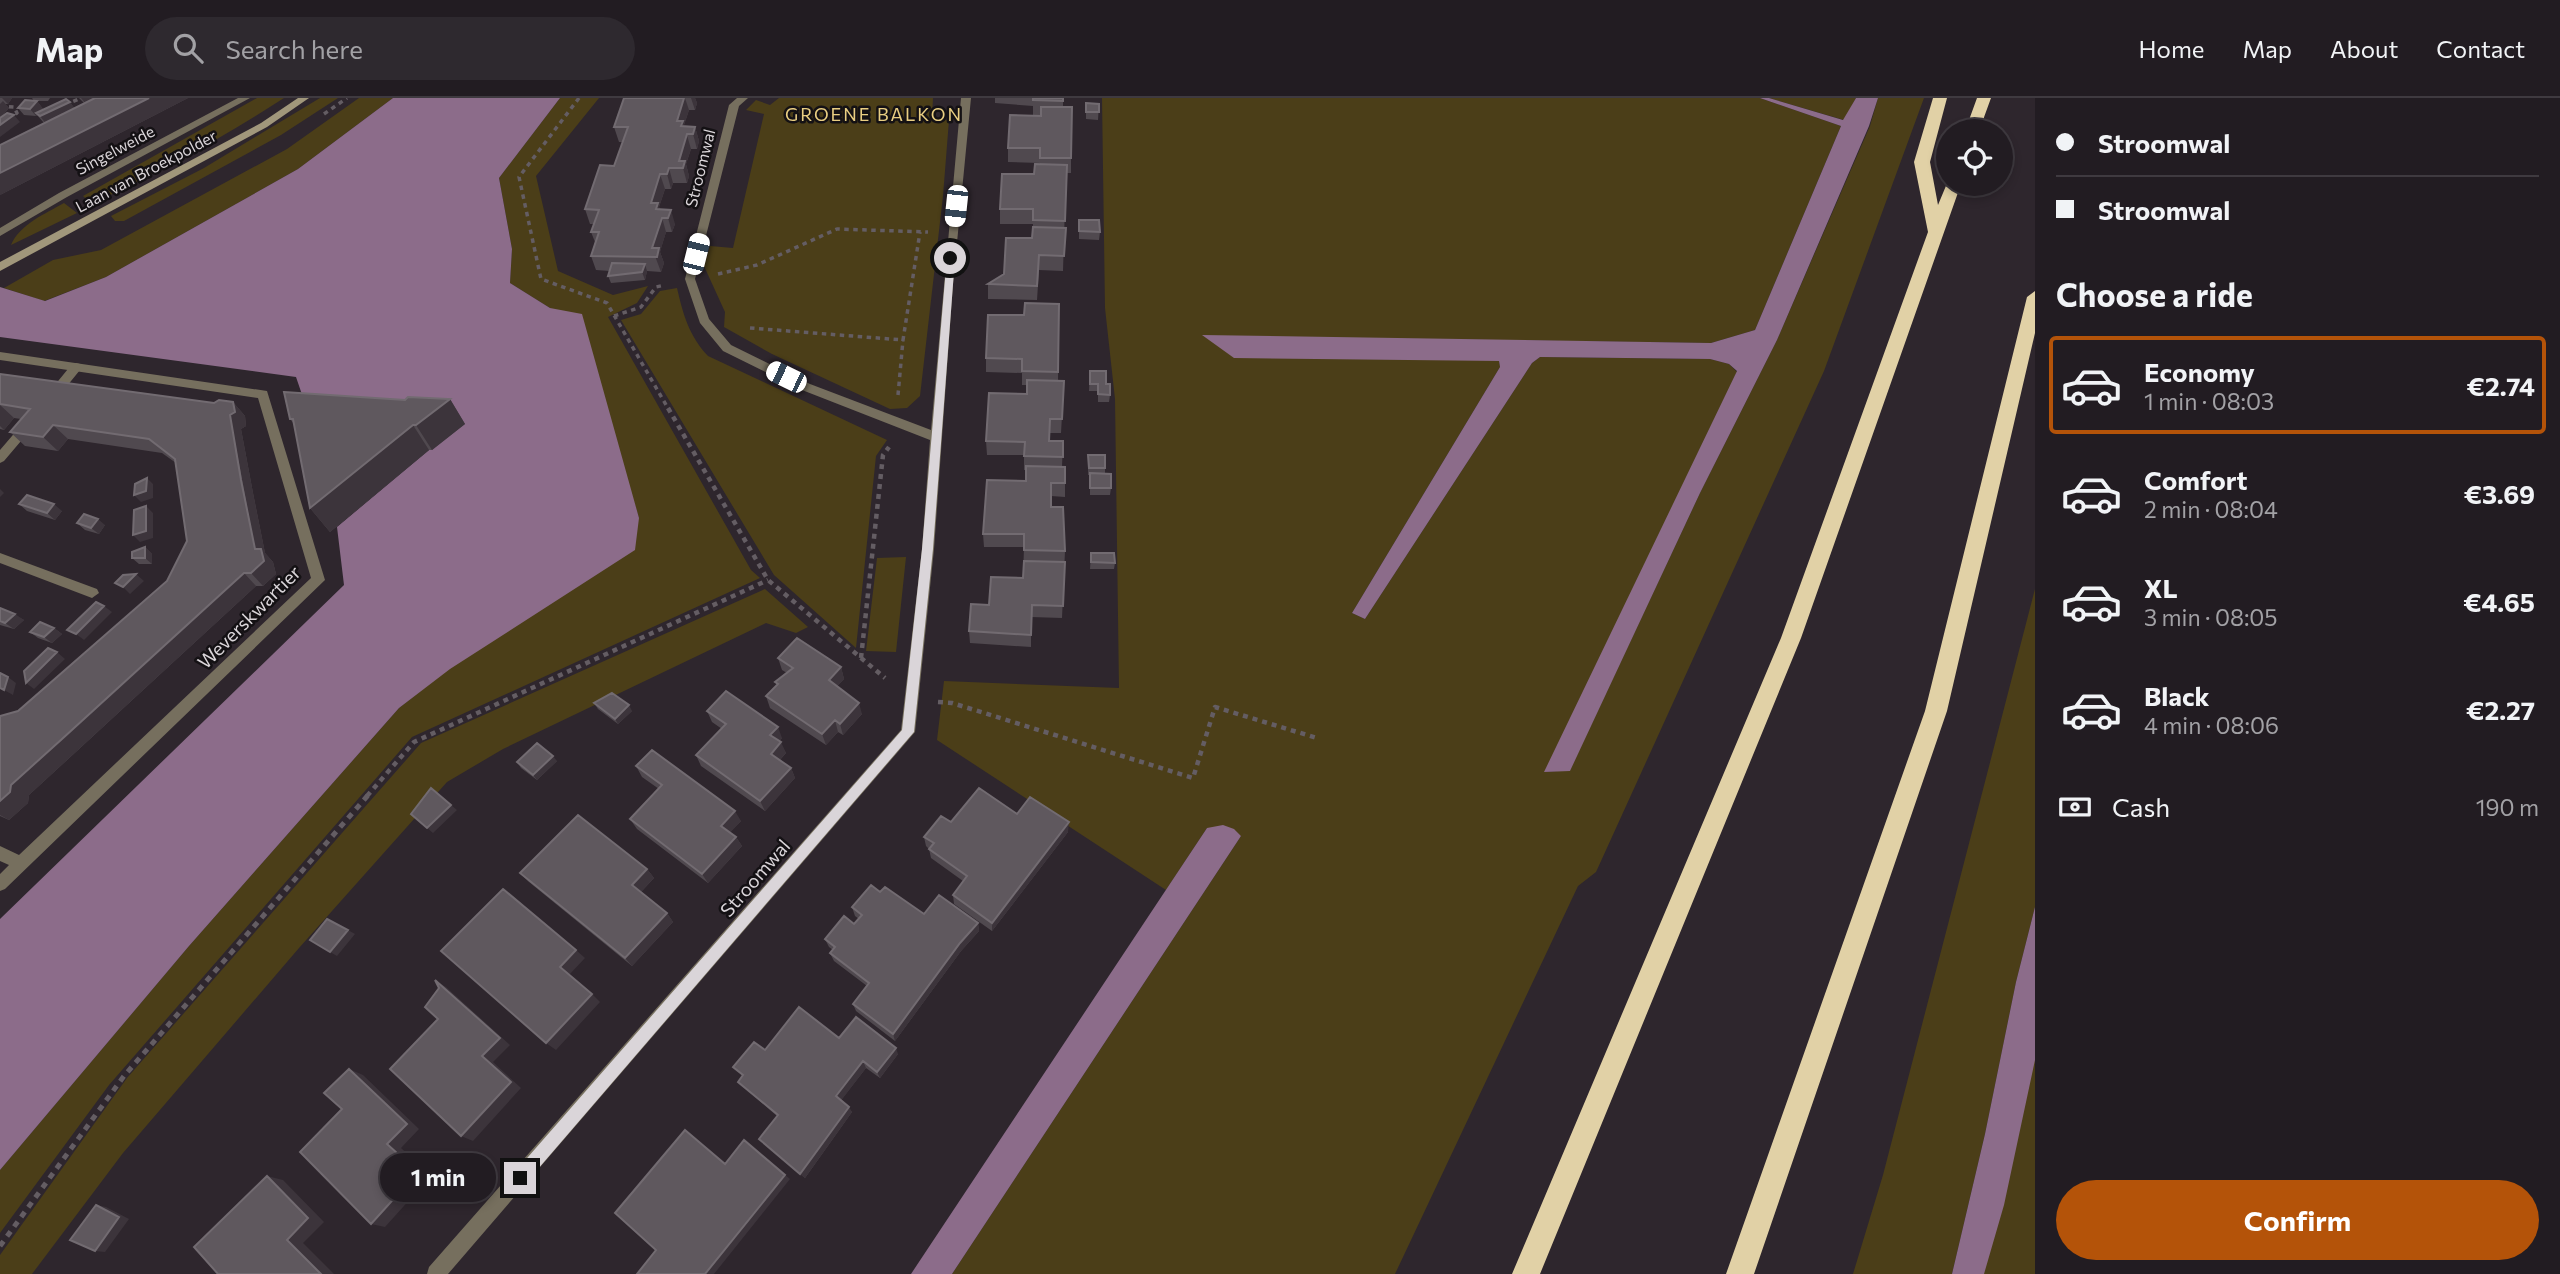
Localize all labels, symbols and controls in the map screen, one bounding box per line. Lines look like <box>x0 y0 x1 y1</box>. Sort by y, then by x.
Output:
search box <box>145 17 635 80</box>
text: Map <box>35 28 103 69</box>
icon: search <box>169 29 207 67</box>
text: Search here <box>225 33 363 64</box>
text: Home <box>2139 34 2205 63</box>
text: Map <box>2243 34 2292 63</box>
text: About <box>2330 34 2398 63</box>
text: Contact <box>2436 34 2525 63</box>
district label: GROENE BALKON <box>785 103 963 125</box>
map controls <box>1936 119 2013 196</box>
button: locate <box>1936 119 2013 196</box>
street label: Singelweide <box>72 121 157 178</box>
street label: Laan van Broekpolder <box>72 125 220 216</box>
street label: Stroomwal <box>681 127 718 209</box>
text: Stroomwal <box>2098 127 2230 158</box>
car <box>944 184 969 228</box>
text: Stroomwal <box>2098 194 2230 225</box>
car <box>681 231 712 277</box>
route start <box>934 242 966 274</box>
text: Choose a ride <box>2056 274 2253 314</box>
icon: car <box>2060 354 2123 417</box>
text: Economy <box>2144 356 2255 387</box>
car <box>763 358 810 396</box>
text: €2.74 <box>2467 370 2535 401</box>
text: 1 min · 08:03 <box>2144 387 2274 415</box>
icon: car <box>2060 462 2123 525</box>
text: Comfort <box>2144 464 2247 495</box>
text: €3.69 <box>2464 478 2535 509</box>
text: 2 min · 08:04 <box>2144 495 2278 523</box>
street label: Weverskwartier <box>192 560 305 673</box>
icon: car <box>2060 570 2123 633</box>
text: XL <box>2144 572 2178 603</box>
text: €4.65 <box>2463 586 2535 617</box>
text: 3 min · 08:05 <box>2144 603 2278 631</box>
icon: car <box>2060 678 2123 741</box>
text: Black <box>2144 680 2210 711</box>
text: €2.27 <box>2466 694 2535 725</box>
text: 4 min · 08:06 <box>2144 711 2279 739</box>
icon: cash <box>2056 788 2094 826</box>
text: Cash <box>2112 791 2170 822</box>
text: 190 m <box>2476 793 2539 821</box>
street label: Stroomwal <box>715 834 794 921</box>
callout: 1 min <box>380 1154 496 1202</box>
route end <box>504 1162 536 1194</box>
text: 1 min <box>411 1163 465 1191</box>
button: Confirm <box>2056 1180 2539 1260</box>

